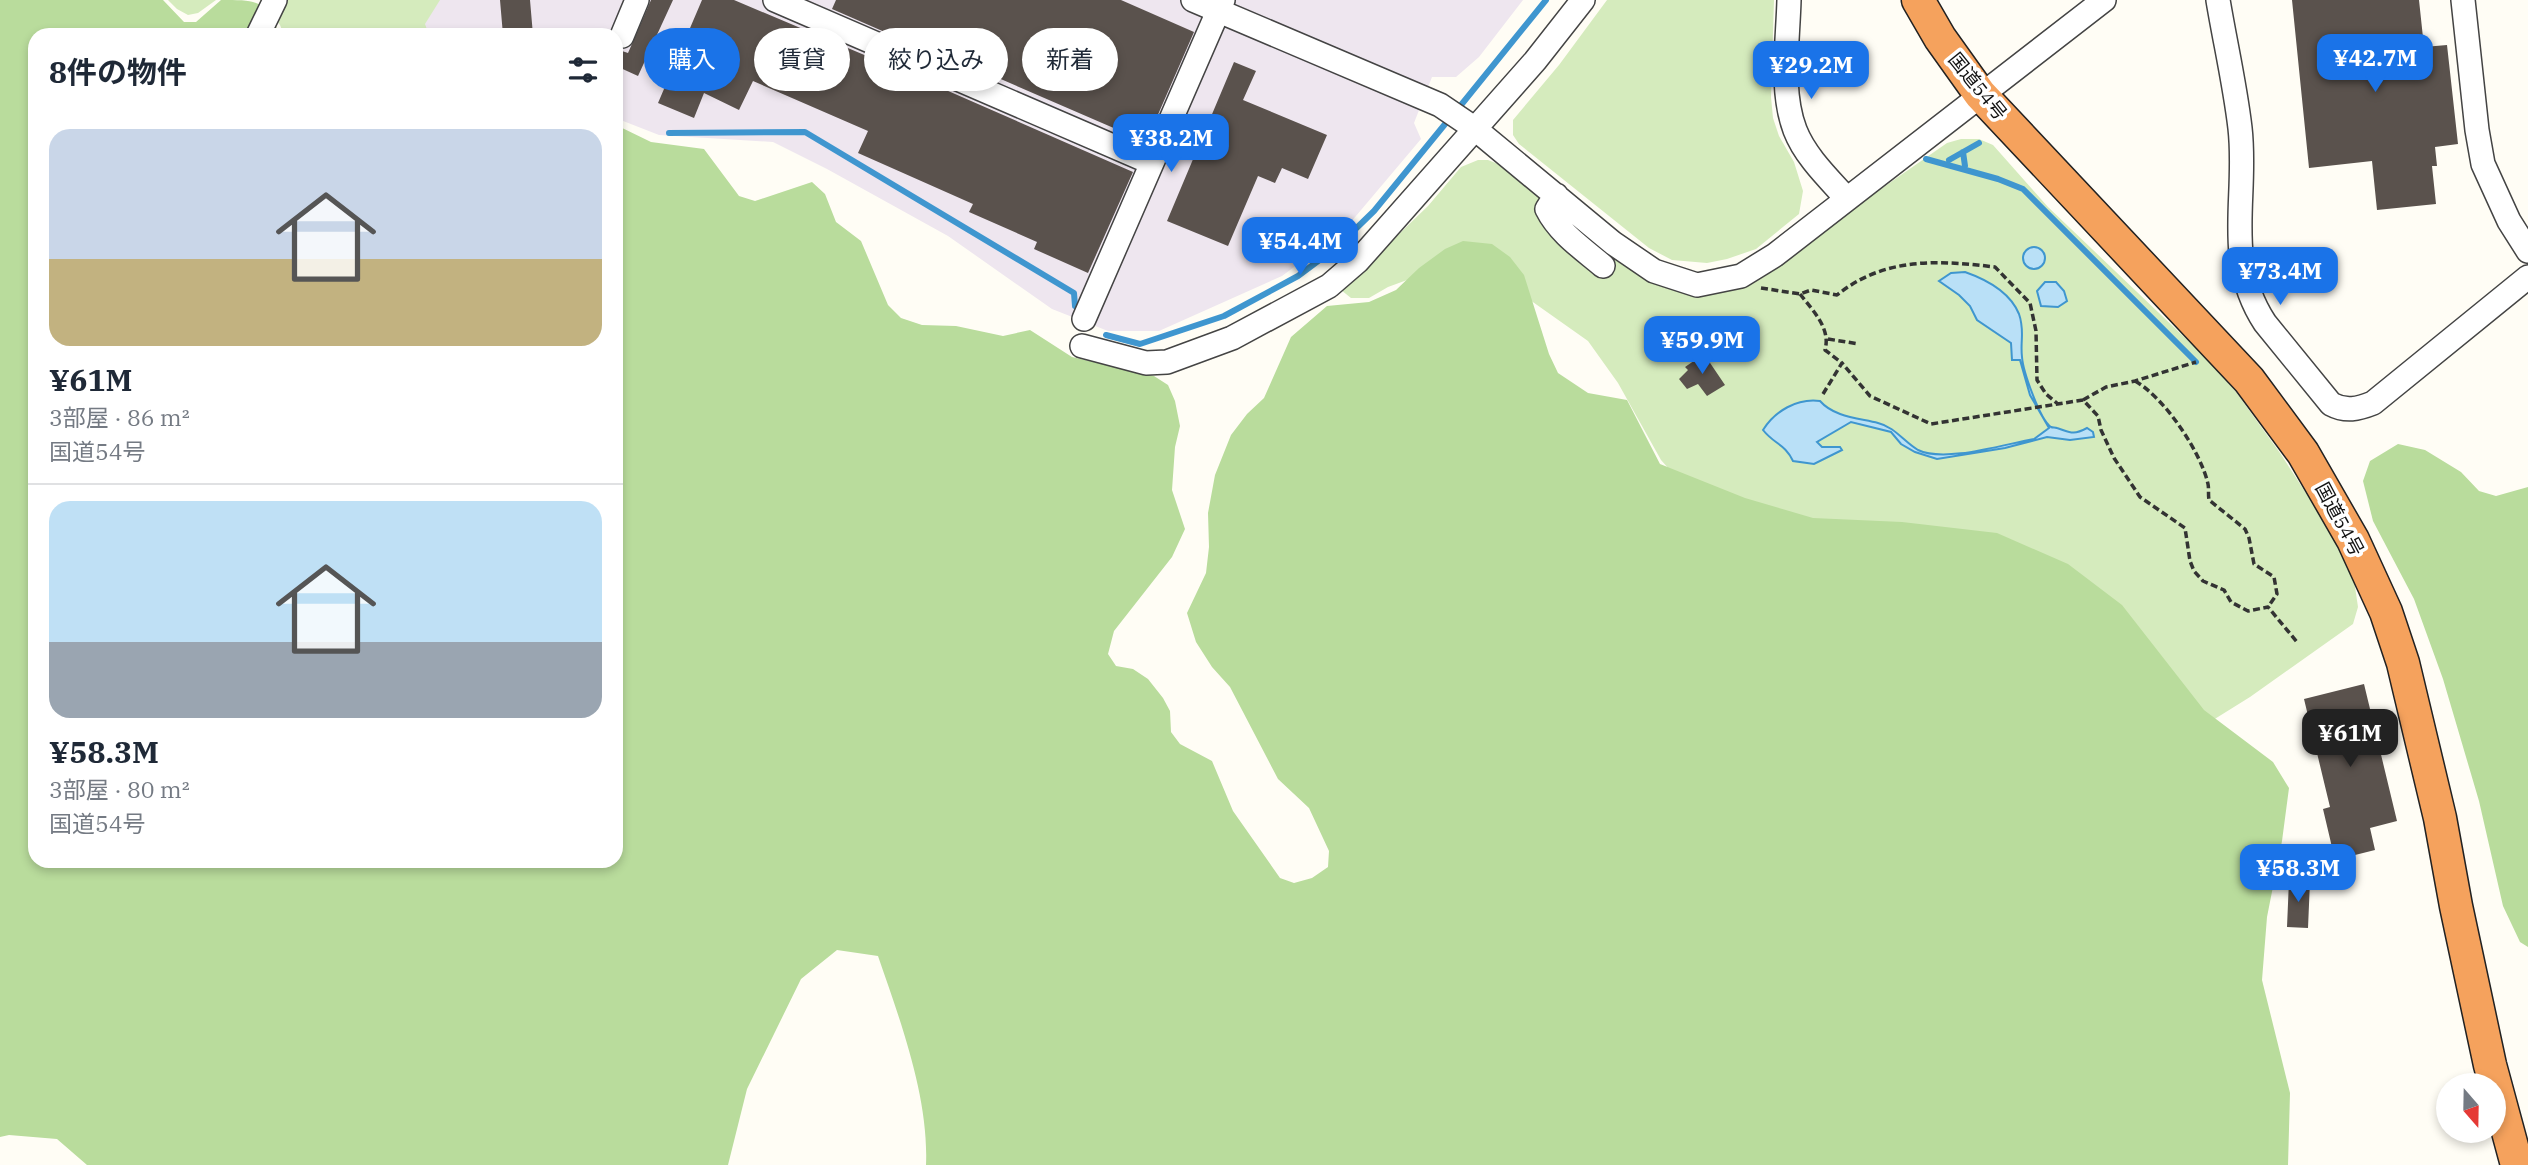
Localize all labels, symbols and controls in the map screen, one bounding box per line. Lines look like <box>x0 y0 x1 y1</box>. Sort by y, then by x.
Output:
chip: 購入 <box>644 28 740 91</box>
chip: 賃貸 <box>754 28 850 91</box>
chip: 絞り込み <box>864 28 1008 91</box>
chip: 新着 <box>1022 28 1118 91</box>
pin: ¥42.7M <box>2318 34 2432 94</box>
pin: ¥29.2M <box>1754 42 1868 101</box>
text: ¥42.7M <box>2333 42 2417 72</box>
street label: 国道54号 <box>1944 47 2012 125</box>
text: ¥29.2M <box>1769 49 1853 79</box>
icon: filters <box>564 51 602 89</box>
text: 8件の物件 <box>49 52 187 91</box>
pin: ¥38.2M <box>1114 114 1228 174</box>
text: ¥38.2M <box>1129 122 1213 152</box>
icon: home <box>263 174 389 300</box>
pin: ¥54.4M <box>1243 218 1357 277</box>
text: ¥54.4M <box>1258 225 1342 255</box>
pin: ¥73.4M <box>2223 247 2337 307</box>
text: ¥73.4M <box>2238 255 2322 285</box>
pin: ¥59.9M <box>1645 316 1759 376</box>
text: ¥59.9M <box>1660 324 1744 354</box>
text: ¥61M <box>49 360 132 399</box>
text: 3部屋 · 86 m² <box>49 402 190 432</box>
text: 国道54号 <box>49 436 146 466</box>
street label: 国道54号 <box>2311 478 2369 560</box>
icon: home <box>263 546 389 672</box>
pin: ¥61M <box>2309 710 2391 769</box>
text: ¥61M <box>2318 717 2382 747</box>
text: ¥58.3M <box>49 732 159 771</box>
text: 3部屋 · 80 m² <box>49 774 190 804</box>
text: 国道54号 <box>49 808 146 838</box>
pin: ¥58.3M <box>2241 844 2355 904</box>
text: ¥58.3M <box>2256 852 2340 882</box>
north arrow <box>2436 1073 2506 1143</box>
map controls <box>2436 1073 2506 1143</box>

